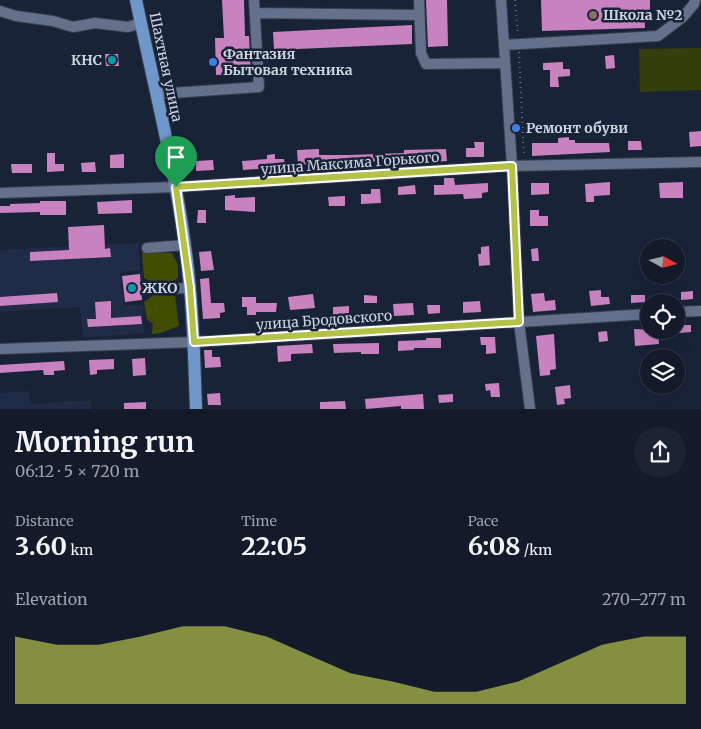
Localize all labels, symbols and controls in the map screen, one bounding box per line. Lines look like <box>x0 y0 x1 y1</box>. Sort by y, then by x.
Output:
place label: Школа №2 <box>603 6 683 24</box>
marker: Школа №2 <box>587 9 599 21</box>
street label: Шахтная улица <box>146 11 187 124</box>
place label: Фантазия Бытовая техника <box>223 45 353 79</box>
place label: КНС <box>71 51 102 69</box>
marker: КНС <box>106 54 118 66</box>
marker: Фантазия Бытовая техника <box>207 56 219 68</box>
place label: Ремонт обуви <box>526 119 628 137</box>
marker: Ремонт обуви <box>510 122 522 134</box>
pin <box>155 136 197 187</box>
icon: arrive <box>162 143 190 171</box>
street label: улица Максима Горького <box>260 148 440 178</box>
north arrow <box>640 239 685 284</box>
map controls <box>640 239 685 394</box>
place label: ЖКО <box>142 279 177 297</box>
marker: ЖКО <box>126 282 138 294</box>
button: locate <box>640 294 685 339</box>
street label: улица Бродовского <box>255 306 393 334</box>
button: layers <box>640 349 685 394</box>
text: Morning run <box>15 424 194 460</box>
button: share <box>634 426 686 478</box>
text: 06:12 · 5 × 720 m <box>15 461 139 481</box>
text: Distance <box>15 512 74 530</box>
text: Time <box>241 512 277 530</box>
text: Pace <box>468 512 498 530</box>
text: 3.60 <box>15 530 67 562</box>
text: 22:05 <box>241 530 307 562</box>
text: 6:08 <box>468 530 521 562</box>
text: km <box>67 541 93 559</box>
text: /km <box>521 541 552 559</box>
text: Elevation <box>15 589 88 609</box>
text: 270–277 m <box>602 589 686 609</box>

